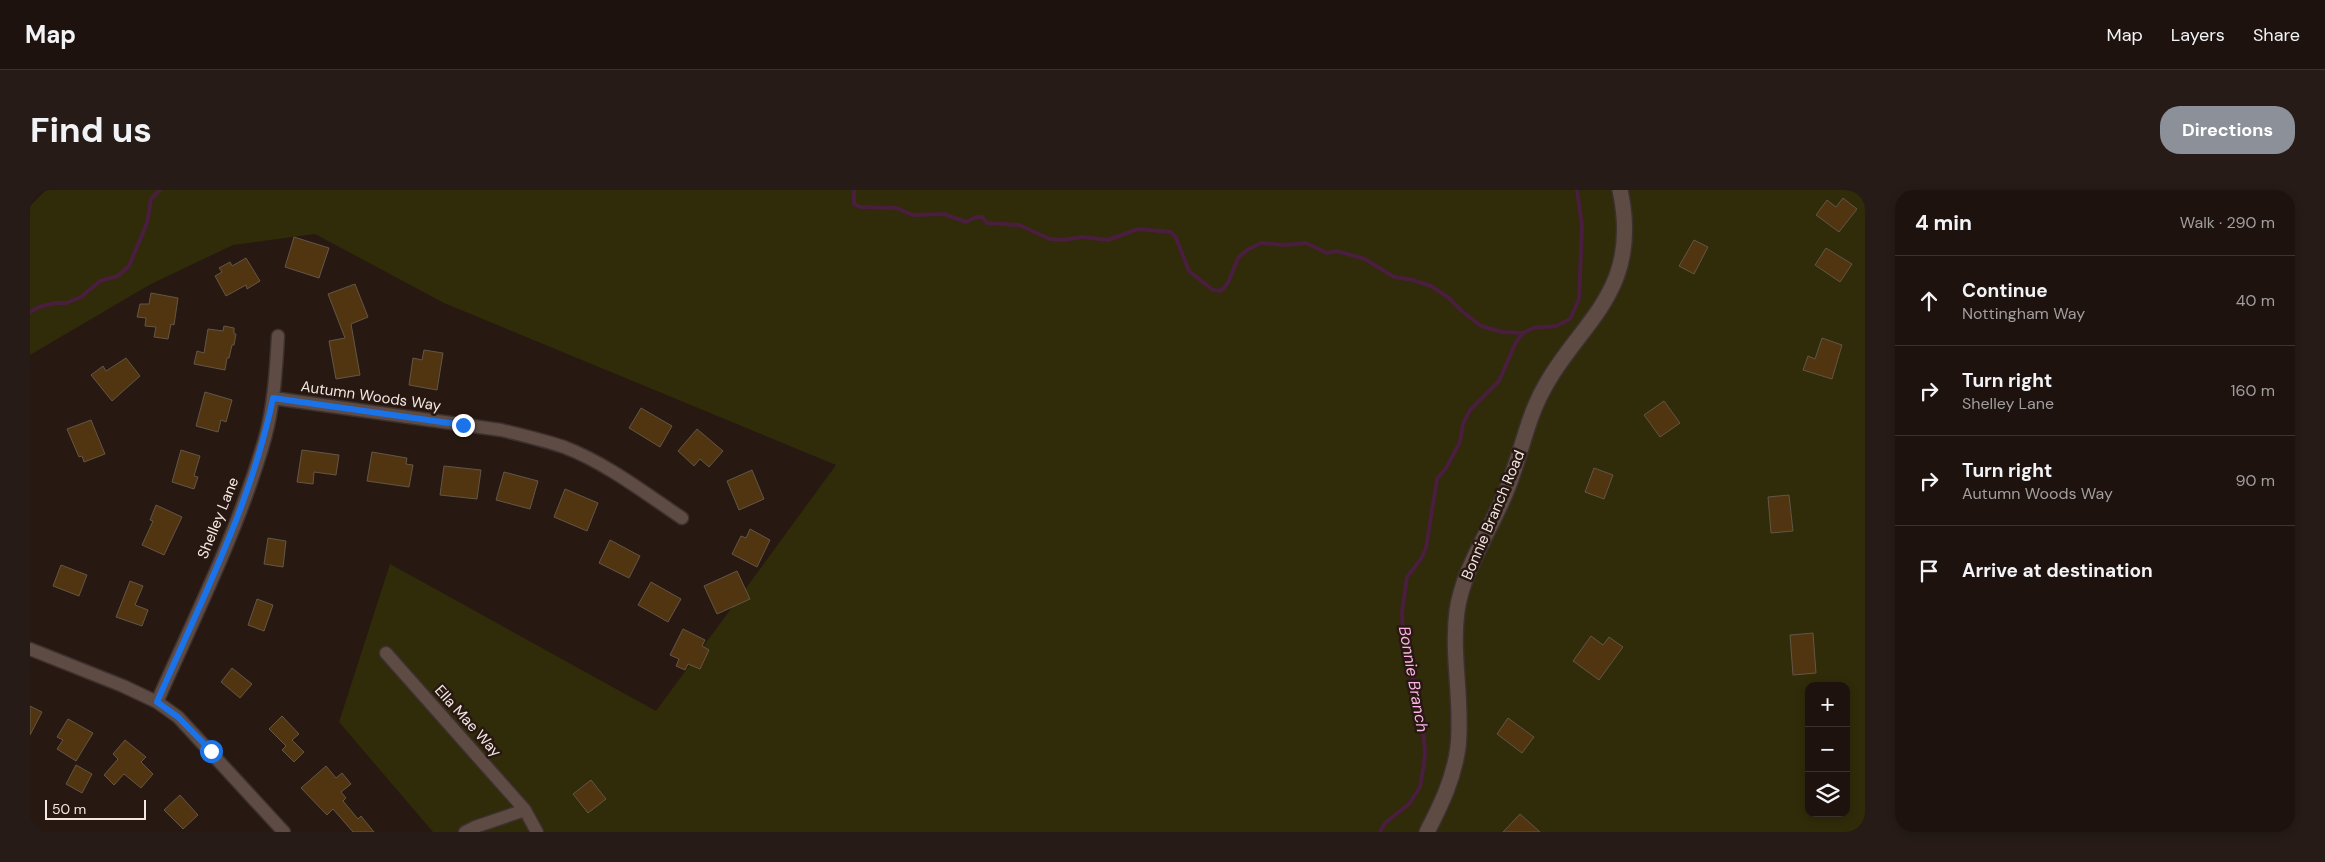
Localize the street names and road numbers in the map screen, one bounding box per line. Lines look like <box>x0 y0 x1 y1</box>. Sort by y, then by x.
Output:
street label: Autumn Woods Way <box>300 376 443 416</box>
street label: Bonnie Branch Road <box>1457 447 1529 583</box>
street label: Shelley Lane <box>193 474 243 562</box>
street label: Ella Mae Way <box>430 681 506 762</box>

